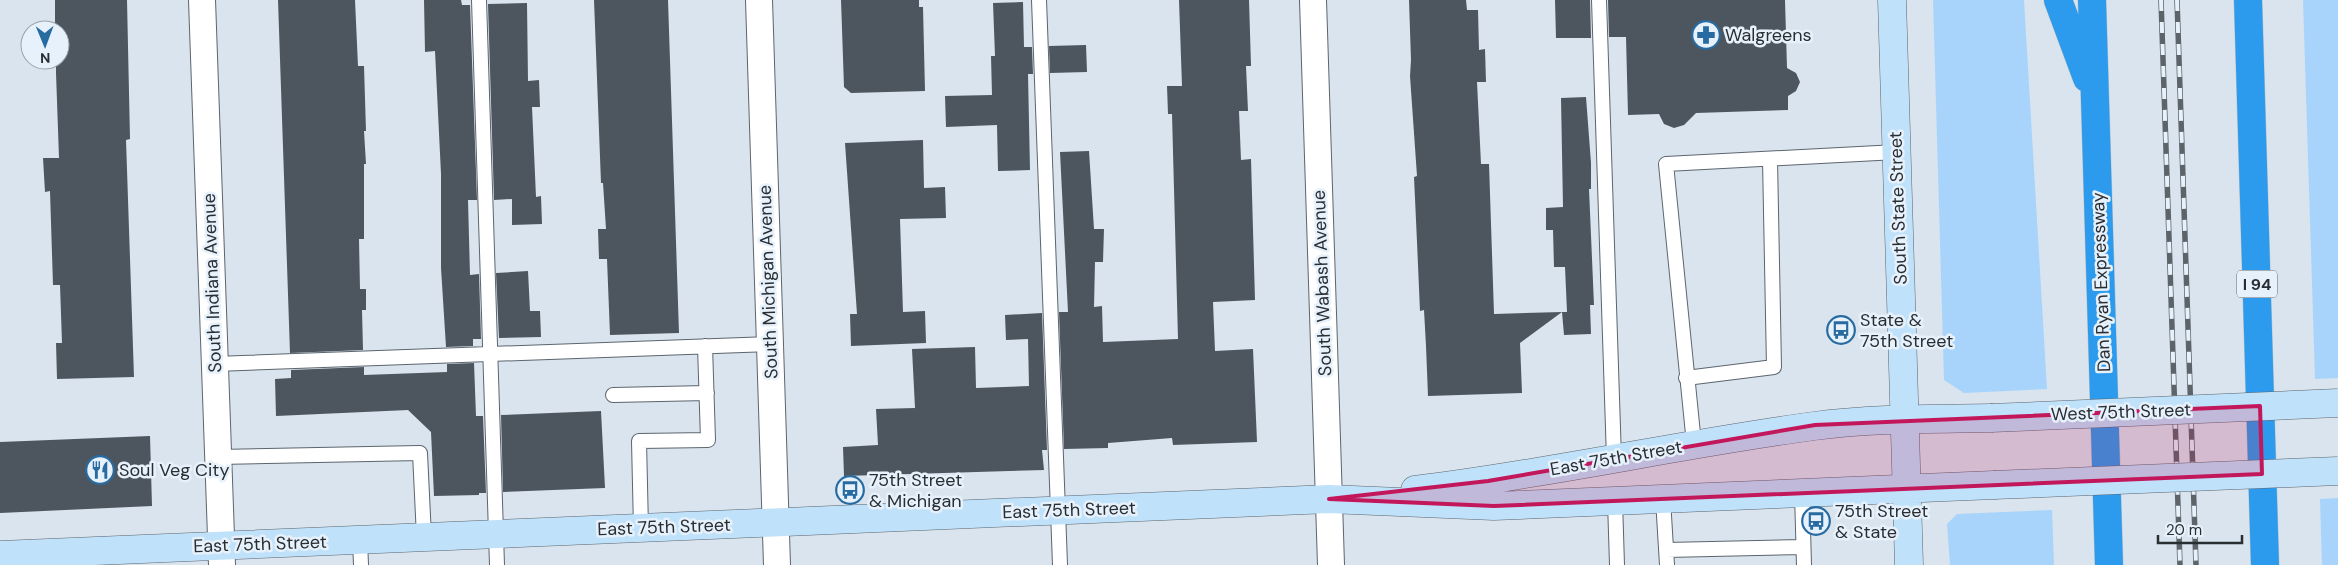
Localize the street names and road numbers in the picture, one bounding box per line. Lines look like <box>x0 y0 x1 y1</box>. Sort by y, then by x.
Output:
street label: South State Street <box>1883 131 1913 285</box>
street label: South Michigan Avenue <box>753 185 783 379</box>
street label: South Wabash Avenue <box>1307 189 1337 377</box>
street label: Dan Ryan Expressway <box>2086 192 2116 372</box>
street label: South Indiana Avenue <box>197 193 227 373</box>
road number: I 94 <box>2237 270 2277 298</box>
street label: West 75th Street <box>2050 398 2192 426</box>
street label: East 75th Street <box>1548 435 1684 481</box>
street label: East 75th Street <box>1002 496 1136 524</box>
street label: East 75th Street <box>597 513 731 541</box>
street label: East 75th Street <box>193 530 327 558</box>

